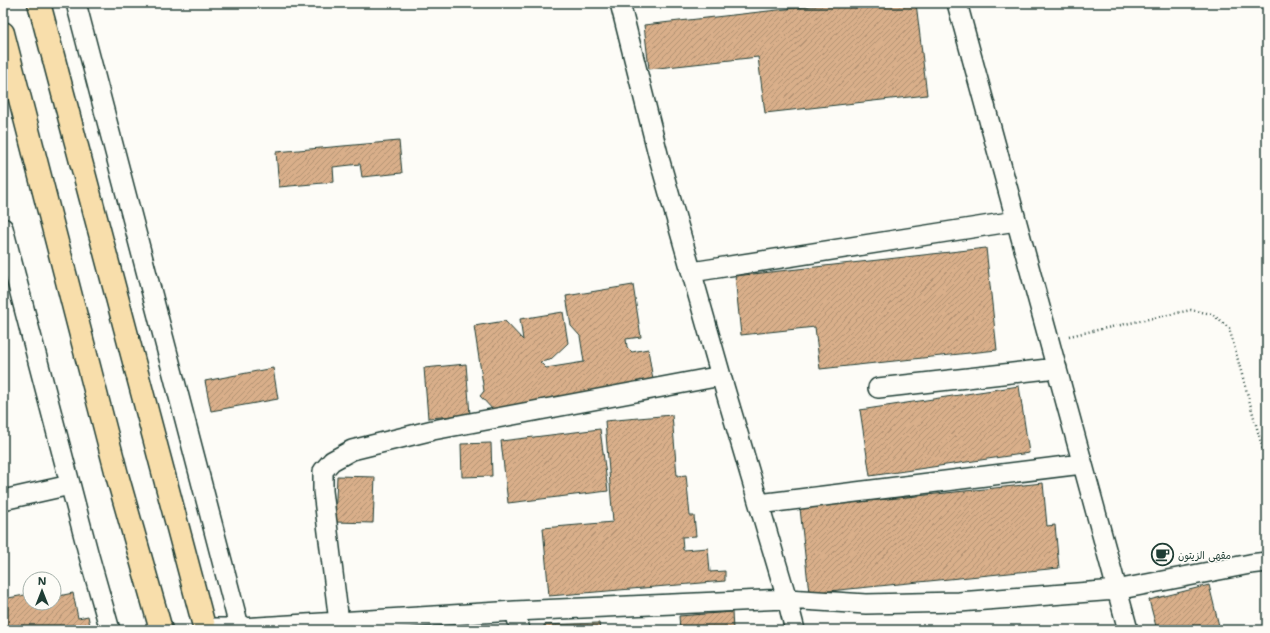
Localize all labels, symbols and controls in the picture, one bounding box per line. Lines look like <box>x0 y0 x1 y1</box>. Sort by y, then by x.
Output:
cafe icon: مقهى الزيتون <box>1150 542 1176 568</box>
place label: مقهى الزيتون <box>1178 549 1231 563</box>
north arrow <box>22 571 62 611</box>
text: N <box>38 574 47 589</box>

